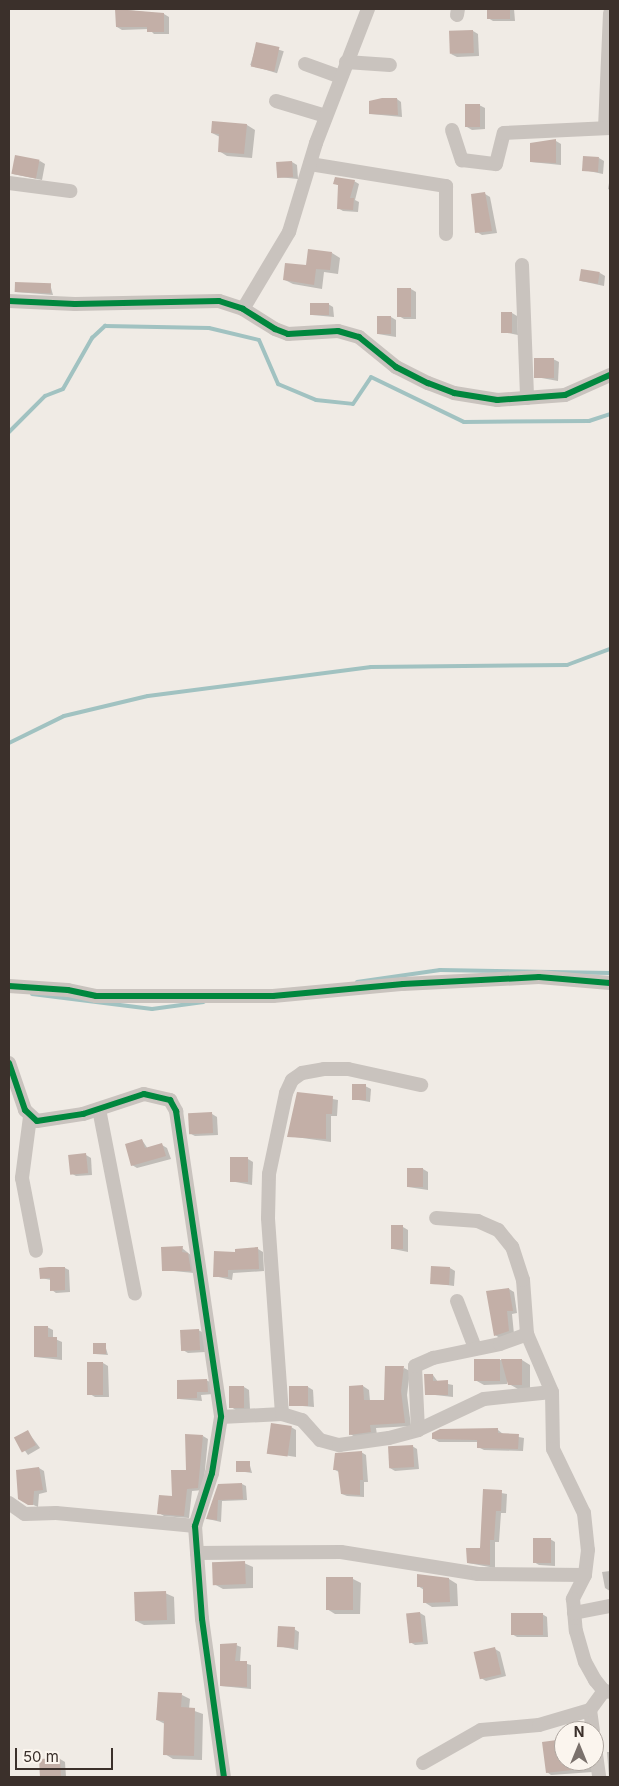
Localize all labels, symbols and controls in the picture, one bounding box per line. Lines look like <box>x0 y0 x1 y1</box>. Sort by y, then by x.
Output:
north arrow <box>554 1721 604 1771</box>
text: N <box>574 1723 584 1740</box>
scale bar <box>18 1738 115 1770</box>
text: 50 m <box>23 1747 59 1766</box>

